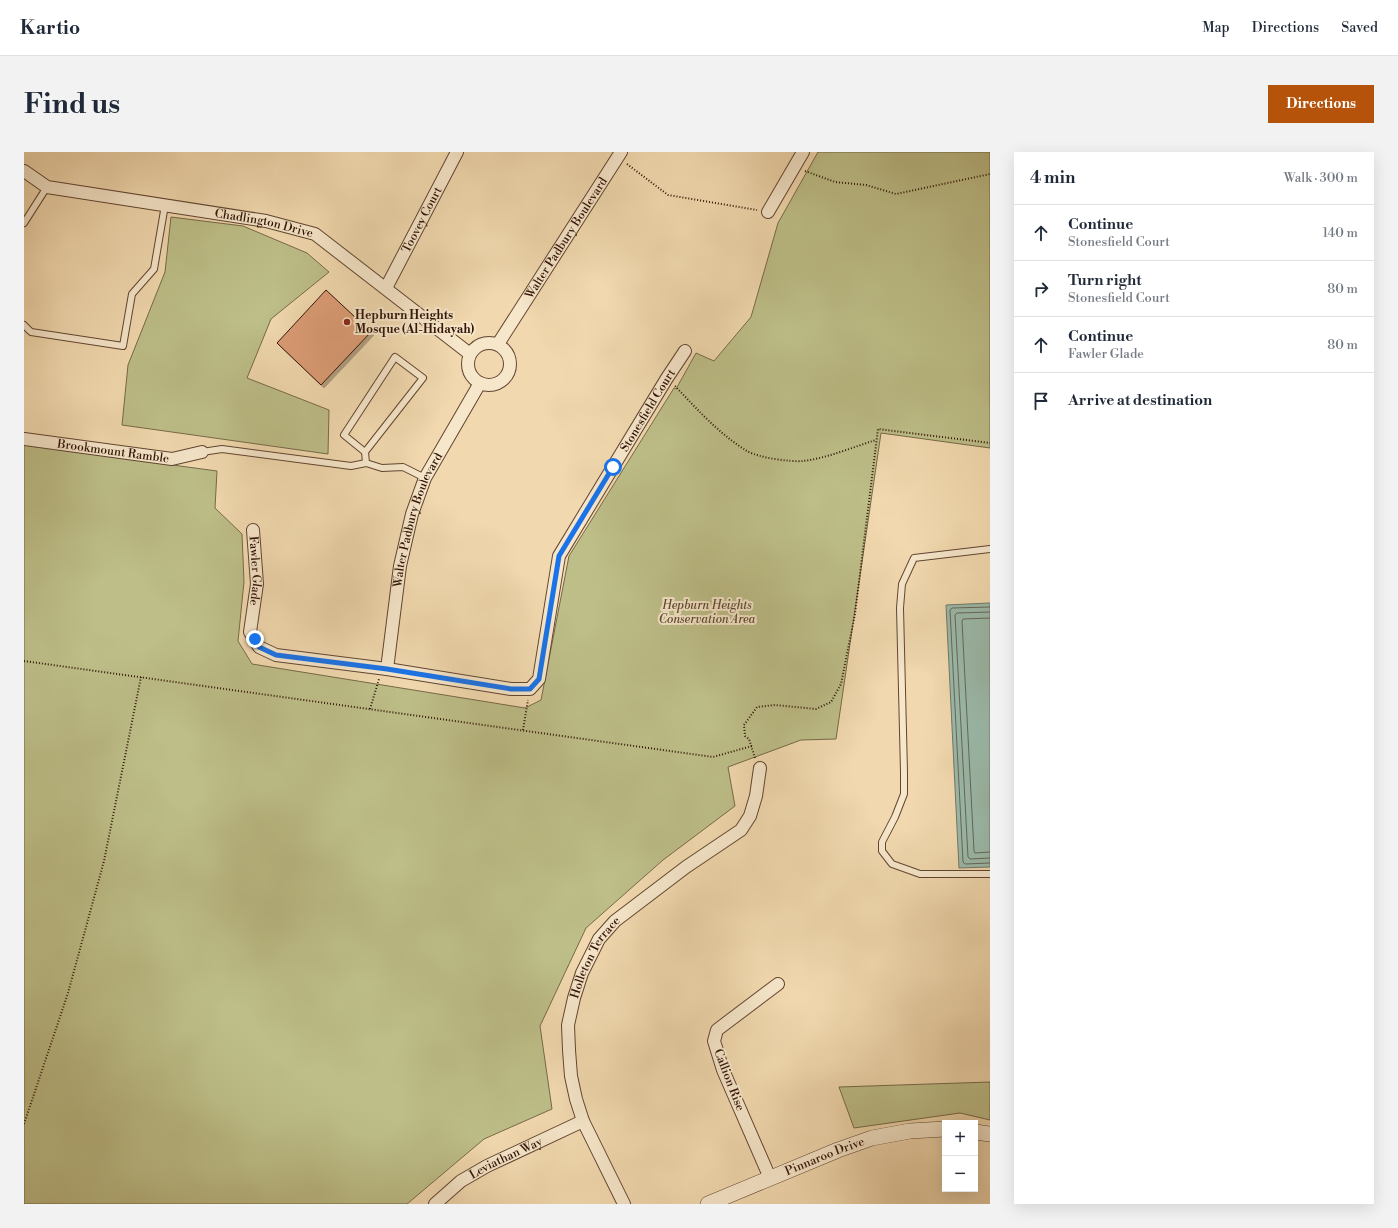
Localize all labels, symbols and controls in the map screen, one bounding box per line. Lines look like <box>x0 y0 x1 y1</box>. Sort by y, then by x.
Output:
text: Kartio <box>20 16 80 40</box>
text: Map <box>1202 19 1230 37</box>
text: Directions <box>1252 19 1319 37</box>
text: Saved <box>1341 19 1378 37</box>
button: Directions <box>1268 85 1374 123</box>
text: Find us <box>24 87 120 122</box>
text: 4 min <box>1030 167 1075 189</box>
text: Walk · 300 m <box>1284 170 1358 186</box>
street label: Walter Padbury Boulevard <box>521 174 610 302</box>
street label: Toovey Court <box>398 184 445 255</box>
street label: Chadlington Drive <box>214 206 315 241</box>
text: Continue <box>1068 215 1133 234</box>
icon: ahead <box>1030 222 1052 244</box>
text: 140 m <box>1322 225 1358 241</box>
text: Stonesfield Court <box>1068 234 1170 250</box>
text: Turn right <box>1068 271 1142 290</box>
icon: right <box>1030 278 1052 300</box>
text: 80 m <box>1327 281 1358 297</box>
text: Stonesfield Court <box>1068 290 1170 306</box>
place label: Hepburn Heights Mosque (Al-Hidayah) <box>355 308 475 337</box>
marker: Hepburn Heights Mosque (Al-Hidayah) <box>342 317 352 327</box>
text: Continue <box>1068 327 1133 346</box>
icon: ahead <box>1030 334 1052 356</box>
text: 80 m <box>1327 337 1358 353</box>
text: Fawler Glade <box>1068 346 1144 362</box>
street label: Stonesfield Court <box>617 365 679 454</box>
icon: arrive <box>1030 390 1052 412</box>
text: Arrive at destination <box>1068 391 1212 410</box>
street label: Brookmount Ramble <box>55 436 170 466</box>
street label: Walter Padbury Boulevard <box>390 450 446 589</box>
route start <box>604 458 622 476</box>
street label: Fawler Glade <box>246 535 265 607</box>
park label: Hepburn Heights Conservation Area <box>659 598 756 627</box>
route end <box>246 630 264 648</box>
street label: Holleton Terrace <box>567 913 623 1000</box>
street label: Callion Rise <box>710 1047 748 1113</box>
map controls <box>942 1120 978 1192</box>
button: + <box>942 1120 978 1156</box>
street label: Leviathan Way <box>466 1134 545 1182</box>
street label: Pinnaroo Drive <box>783 1134 866 1179</box>
button: − <box>942 1156 978 1192</box>

